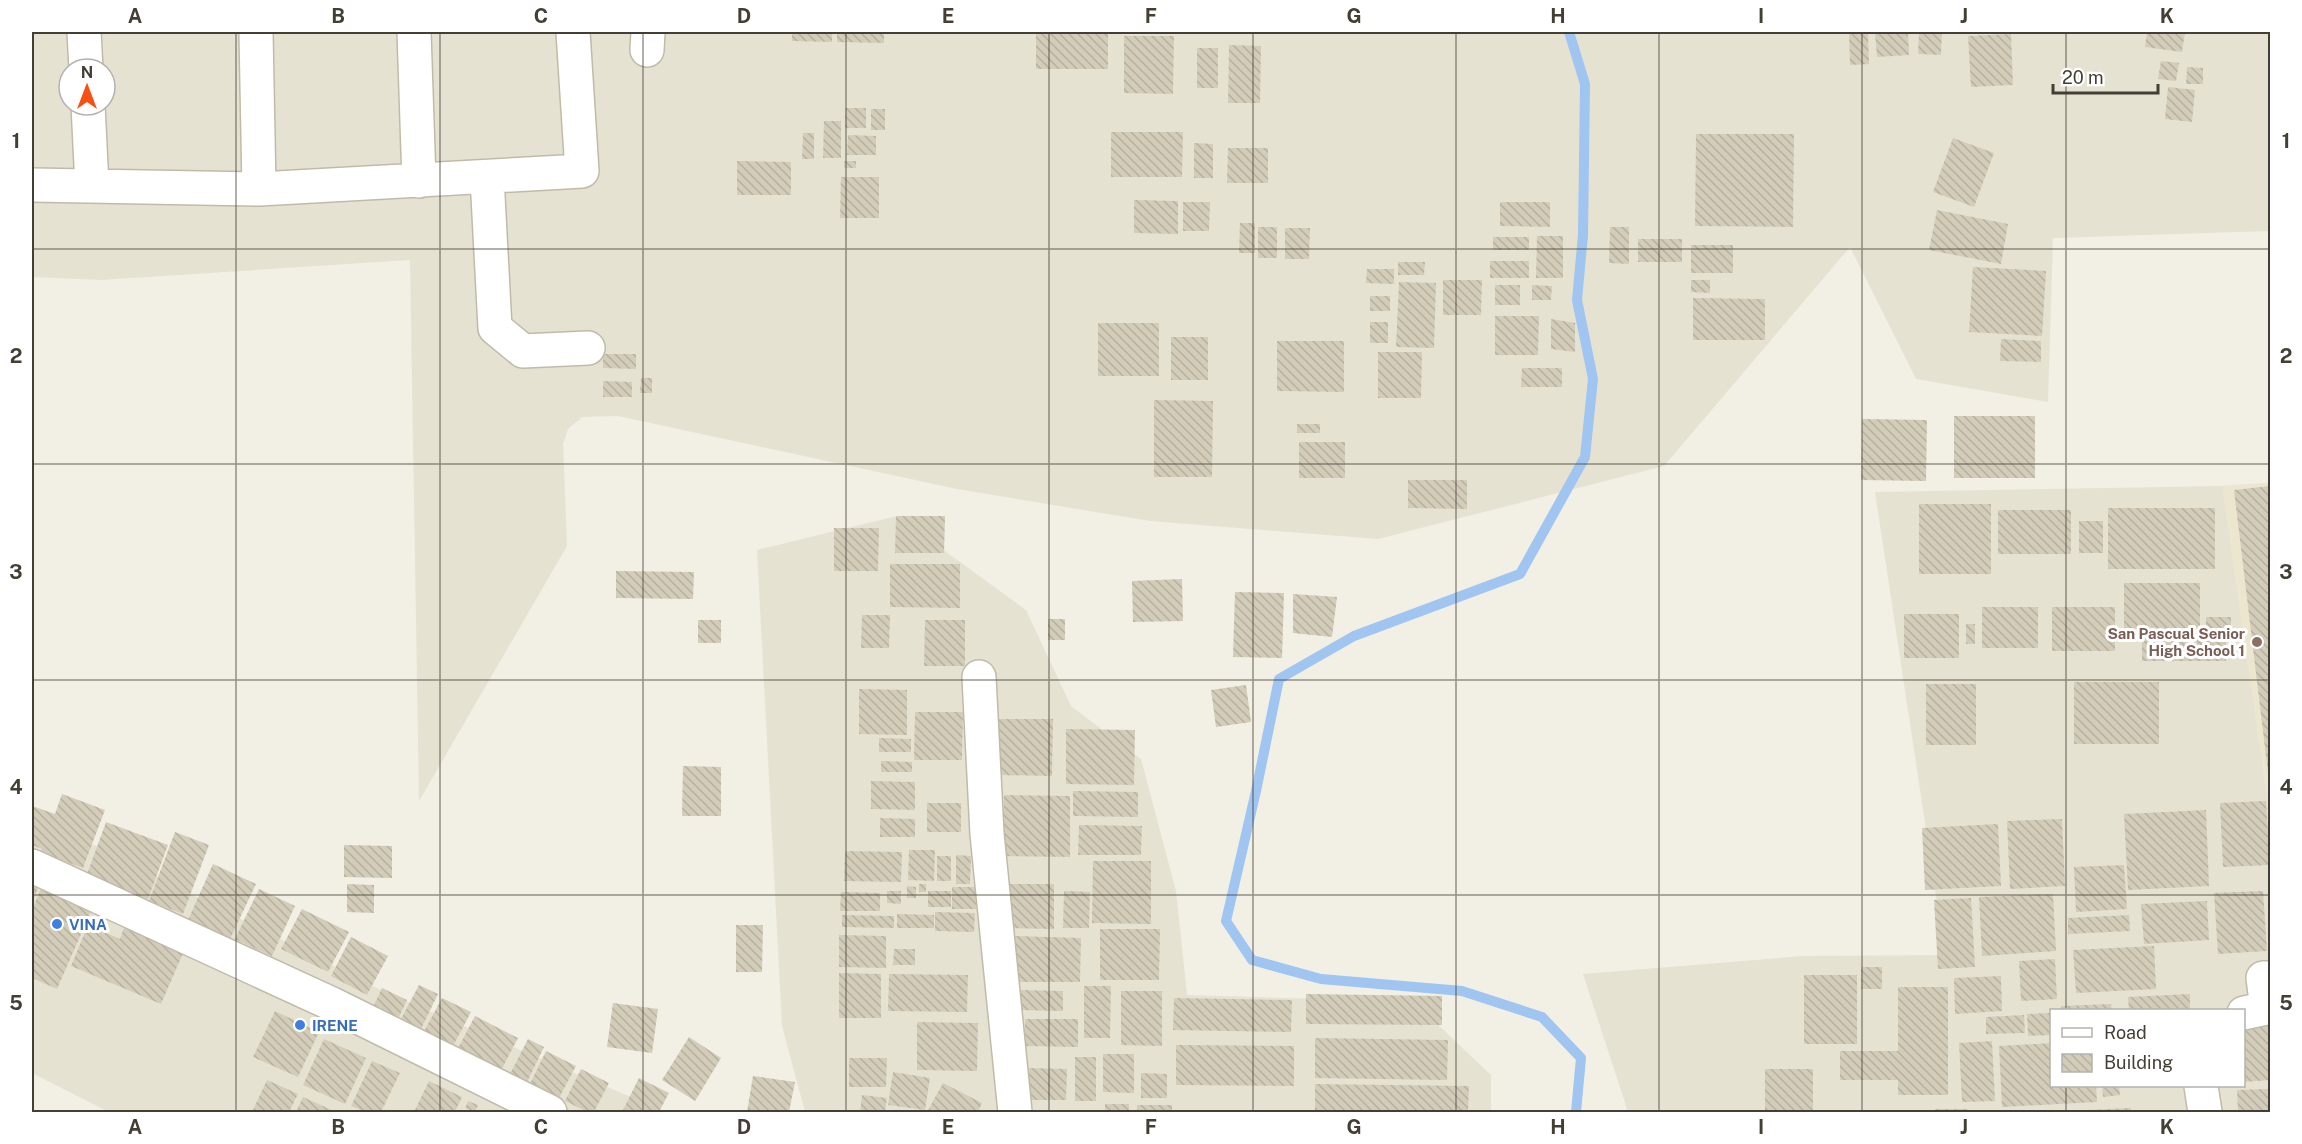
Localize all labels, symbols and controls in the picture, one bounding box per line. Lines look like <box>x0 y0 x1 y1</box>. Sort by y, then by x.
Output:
text: A <box>128 4 142 28</box>
text: B <box>331 4 345 28</box>
text: C <box>534 4 548 28</box>
text: D <box>737 4 751 28</box>
text: E <box>942 4 954 28</box>
text: F <box>1145 4 1157 28</box>
text: G <box>1346 4 1362 28</box>
text: H <box>1550 4 1566 28</box>
text: I <box>1758 4 1764 28</box>
text: J <box>1960 4 1968 28</box>
text: K <box>2160 4 2174 28</box>
north arrow <box>57 57 117 117</box>
scale bar <box>2053 57 2158 95</box>
text: N <box>81 63 93 82</box>
text: 20 m <box>2062 67 2104 88</box>
text: 1 <box>12 129 20 153</box>
text: 1 <box>2282 129 2290 153</box>
text: 2 <box>10 344 22 368</box>
text: 2 <box>2280 344 2292 368</box>
text: 3 <box>9 560 23 584</box>
text: 3 <box>2279 560 2293 584</box>
place label: San Pascual Senior High School 1 <box>2107 625 2245 659</box>
marker: San Pascual Senior High School 1 <box>2250 635 2264 649</box>
text: 4 <box>9 775 23 799</box>
text: 4 <box>2279 775 2293 799</box>
place label: VINA <box>69 916 107 933</box>
marker: VINA <box>50 917 64 931</box>
text: 5 <box>9 991 23 1015</box>
text: 5 <box>2279 991 2293 1015</box>
legend <box>2050 1009 2245 1087</box>
place label: IRENE <box>312 1017 358 1034</box>
marker: IRENE <box>293 1018 307 1032</box>
text: Road <box>2104 1022 2147 1043</box>
text: Building <box>2104 1052 2173 1073</box>
text: A <box>128 1115 142 1139</box>
text: B <box>331 1115 345 1139</box>
text: C <box>534 1115 548 1139</box>
text: D <box>737 1115 751 1139</box>
text: E <box>942 1115 954 1139</box>
text: F <box>1145 1115 1157 1139</box>
text: G <box>1346 1115 1362 1139</box>
text: H <box>1550 1115 1566 1139</box>
text: I <box>1758 1115 1764 1139</box>
text: J <box>1960 1115 1968 1139</box>
text: K <box>2160 1115 2174 1139</box>

